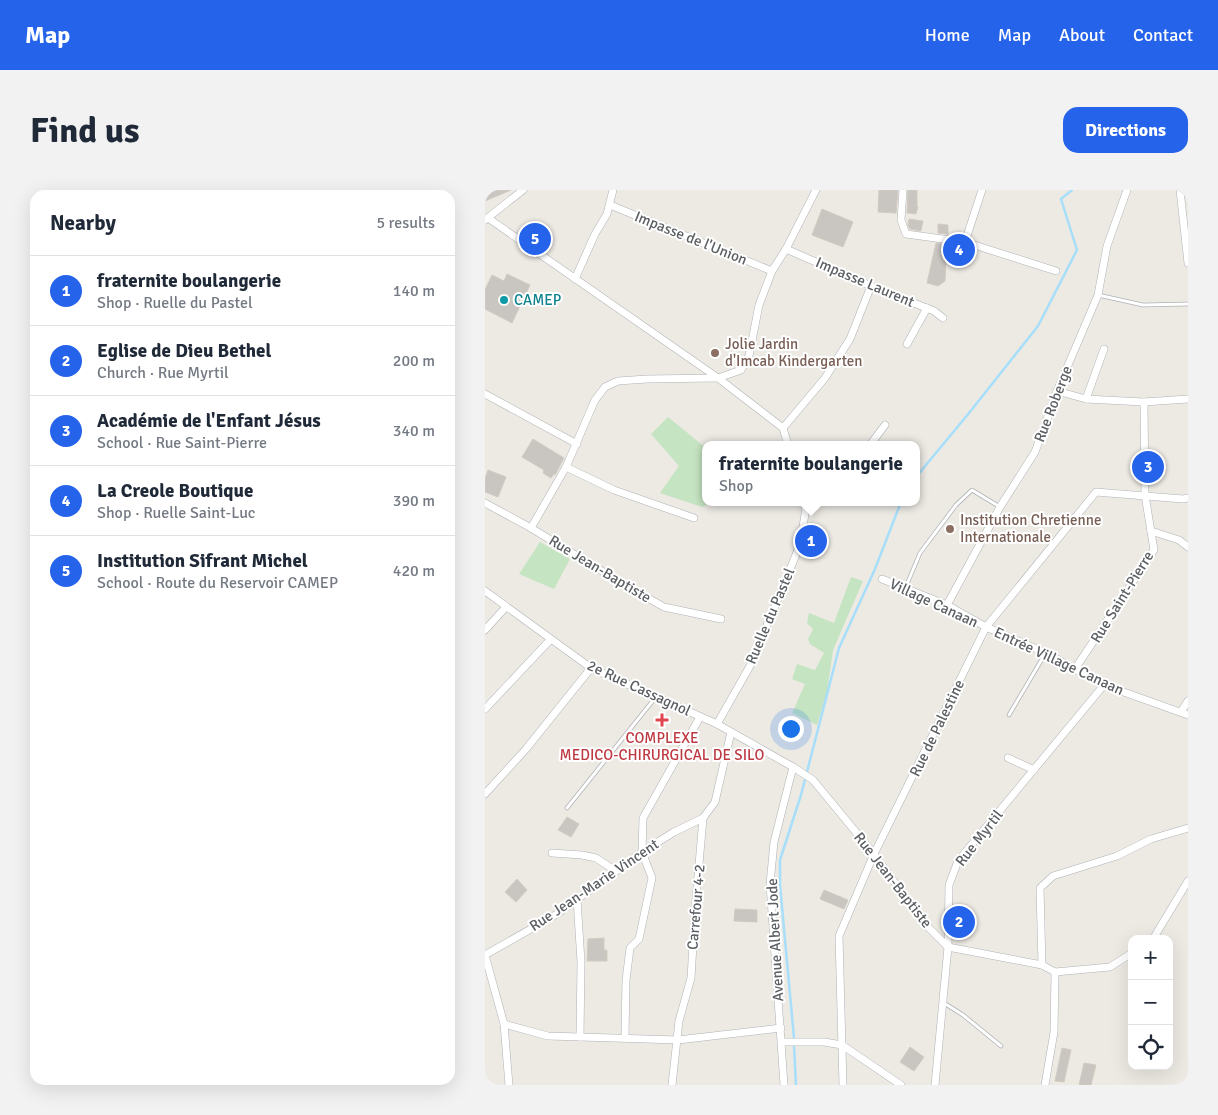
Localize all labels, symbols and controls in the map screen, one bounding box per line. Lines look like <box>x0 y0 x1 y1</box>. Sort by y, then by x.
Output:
text: Map <box>25 20 70 50</box>
text: Home <box>925 24 970 46</box>
text: Map <box>998 24 1031 46</box>
text: About <box>1059 24 1105 46</box>
text: Contact <box>1133 24 1193 46</box>
button: Directions <box>1063 107 1188 153</box>
text: Find us <box>30 109 140 152</box>
street label: Impasse de l'Union <box>632 207 750 269</box>
text: Nearby <box>50 210 116 236</box>
text: 5 results <box>376 213 435 233</box>
pin: 5 <box>519 220 551 258</box>
pin: 4 <box>943 231 975 269</box>
street label: Impasse Laurent <box>813 253 917 311</box>
text: fraternite boulangerie <box>97 269 281 293</box>
text: 1 <box>62 281 70 301</box>
text: 140 m <box>393 281 435 301</box>
place label: CAMEP <box>514 291 561 309</box>
text: Shop · Ruelle du Pastel <box>97 293 253 313</box>
marker: CAMEP <box>498 294 510 306</box>
place label: Jolie Jardin d'Imcab Kindergarten <box>725 335 862 370</box>
text: Eglise de Dieu Bethel <box>97 339 271 363</box>
marker: Jolie Jardin d'Imcab Kindergarten <box>709 347 721 359</box>
text: 2 <box>62 351 70 371</box>
text: 200 m <box>393 351 435 371</box>
text: Church · Rue Myrtil <box>97 363 229 383</box>
street label: Rue Roberge <box>1030 363 1076 445</box>
text: Académie de l'Enfant Jésus <box>97 409 321 433</box>
text: 3 <box>62 421 70 441</box>
text: 340 m <box>393 421 435 441</box>
text: School · Rue Saint-Pierre <box>97 433 267 453</box>
popup <box>702 441 920 506</box>
pin: 3 <box>1132 448 1164 486</box>
text: fraternite boulangerie <box>719 452 903 476</box>
text: Shop <box>719 476 753 496</box>
text: La Creole Boutique <box>97 479 253 503</box>
text: 4 <box>62 491 70 511</box>
text: 390 m <box>393 491 435 511</box>
text: Shop · Ruelle Saint-Luc <box>97 503 255 523</box>
place label: Institution Chretienne Internationale <box>960 511 1101 546</box>
pin: 1 <box>795 522 827 560</box>
marker: Institution Chretienne Internationale <box>944 523 956 535</box>
street label: Rue Jean-Baptiste <box>546 531 654 607</box>
street label: Rue Saint-Pierre <box>1087 548 1157 646</box>
text: Institution Sifrant Michel <box>97 549 308 573</box>
text: 5 <box>62 561 70 581</box>
text: 420 m <box>393 561 435 581</box>
street label: Ruelle du Pastel <box>742 565 798 667</box>
text: School · Route du Reservoir CAMEP <box>97 573 338 593</box>
street label: Village Canaan <box>887 575 981 631</box>
street label: Entrée Village Canaan <box>991 623 1127 699</box>
street label: 2e Rue Cassagnol <box>584 656 694 720</box>
street label: Rue de Palestine <box>906 677 968 779</box>
marker: COMPLEXE MEDICO-CHIRURGICAL DE SILO <box>655 713 669 727</box>
your location <box>778 716 804 742</box>
place label: COMPLEXE MEDICO-CHIRURGICAL DE SILO <box>560 729 765 764</box>
street label: Rue Myrtil <box>951 806 1007 870</box>
street label: Rue Jean-Baptiste <box>850 829 936 931</box>
street label: Rue Jean-Marie Vincent <box>526 835 662 935</box>
street label: Carrefour 4-2 <box>683 863 709 951</box>
street label: Avenue Albert Jode <box>763 878 787 1002</box>
pin: 2 <box>943 903 975 941</box>
map controls <box>1128 935 1173 1070</box>
button: + <box>1128 935 1173 980</box>
button: − <box>1128 980 1173 1025</box>
button: locate <box>1128 1025 1173 1070</box>

